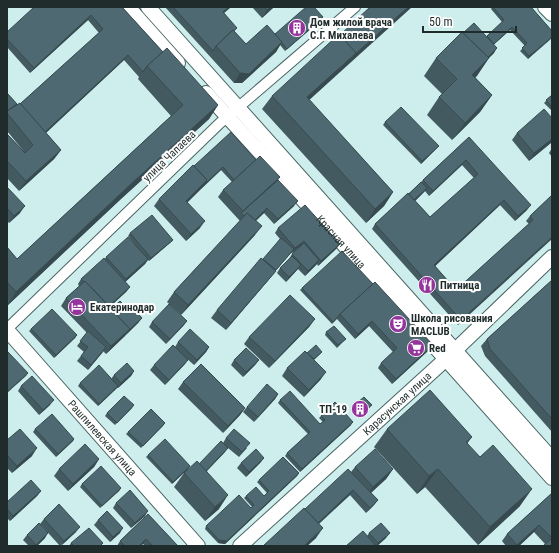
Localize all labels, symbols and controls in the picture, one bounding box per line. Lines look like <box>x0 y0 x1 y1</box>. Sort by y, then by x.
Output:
scale bar <box>423 8 516 34</box>
text: 50 m <box>429 15 453 29</box>
place label: Дом жилой врача С.Г. Михалева <box>310 16 392 42</box>
building icon: Дом жилой врача С.Г. Михалева <box>287 18 307 38</box>
street label: улица Чапаева <box>140 128 198 185</box>
street label: Красная улица <box>313 213 368 271</box>
restaurant icon: Питница <box>417 275 437 295</box>
place label: Питница <box>440 279 479 292</box>
hotel icon: Екатеринодар <box>67 297 87 317</box>
place label: Екатеринодар <box>90 301 155 314</box>
place label: Школа рисования MACLUB <box>411 312 493 338</box>
theatre icon: Школа рисования MACLUB <box>388 314 408 334</box>
supermarket icon: Red <box>406 338 426 358</box>
place label: Red <box>429 342 446 355</box>
street label: Карасунская улица <box>360 370 434 438</box>
street label: Рашпилевская улица <box>65 398 139 479</box>
building icon: ТП-19 <box>350 399 370 419</box>
place label: ТП-19 <box>319 403 347 416</box>

